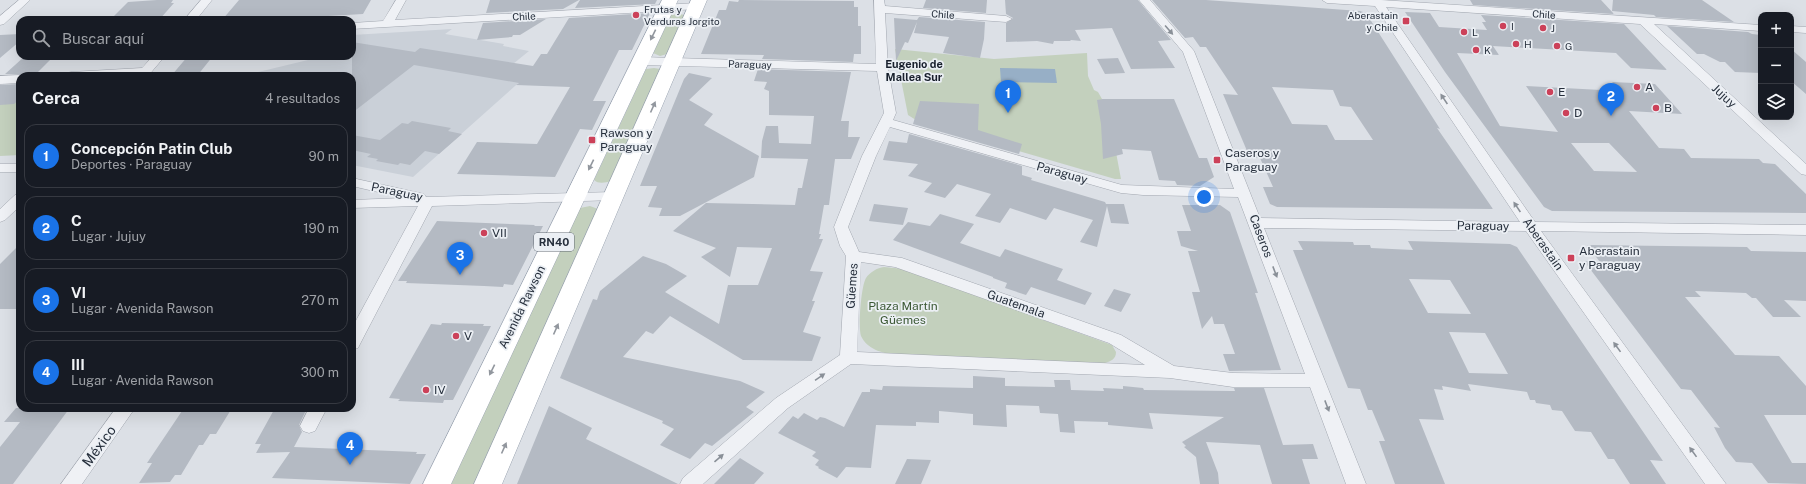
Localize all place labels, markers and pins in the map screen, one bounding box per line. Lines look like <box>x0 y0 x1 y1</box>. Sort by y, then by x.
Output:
place label: Frutas y Verduras Jorgito <box>644 3 720 27</box>
place label: Aberastain y Chile <box>1347 9 1398 33</box>
marker: Frutas y Verduras Jorgito <box>631 10 641 20</box>
marker: Aberastain y Chile <box>1401 16 1411 26</box>
place label: I <box>1511 20 1514 32</box>
marker: I <box>1498 21 1508 31</box>
place label: J <box>1551 22 1555 34</box>
marker: J <box>1538 23 1548 33</box>
place label: L <box>1472 26 1478 38</box>
marker: L <box>1459 27 1469 37</box>
place label: H <box>1524 38 1532 50</box>
marker: H <box>1511 39 1521 49</box>
place label: G <box>1565 40 1572 52</box>
marker: G <box>1552 41 1562 51</box>
place label: K <box>1484 44 1491 56</box>
marker: K <box>1471 45 1481 55</box>
pin: 1 <box>995 80 1021 113</box>
place label: A <box>1645 80 1654 94</box>
marker: A <box>1632 82 1642 92</box>
pin: 2 <box>1598 83 1624 116</box>
place label: E <box>1558 85 1565 99</box>
marker: E <box>1545 87 1555 97</box>
place label: B <box>1664 101 1672 115</box>
marker: B <box>1651 103 1661 113</box>
place label: D <box>1574 106 1582 120</box>
marker: D <box>1561 108 1571 118</box>
place label: Rawson y Paraguay <box>600 126 653 154</box>
marker: Rawson y Paraguay <box>587 135 597 145</box>
place label: Caseros y Paraguay <box>1225 146 1280 174</box>
marker: Caseros y Paraguay <box>1212 155 1222 165</box>
place label: VII <box>492 226 507 240</box>
marker: VII <box>479 228 489 238</box>
pin: 3 <box>447 242 473 275</box>
place label: Aberastain y Paraguay <box>1579 244 1641 272</box>
marker: Aberastain y Paraguay <box>1566 253 1576 263</box>
place label: V <box>464 329 472 343</box>
marker: V <box>451 331 461 341</box>
place label: IV <box>434 383 445 397</box>
marker: IV <box>421 385 431 395</box>
pin: 4 <box>337 432 363 465</box>

